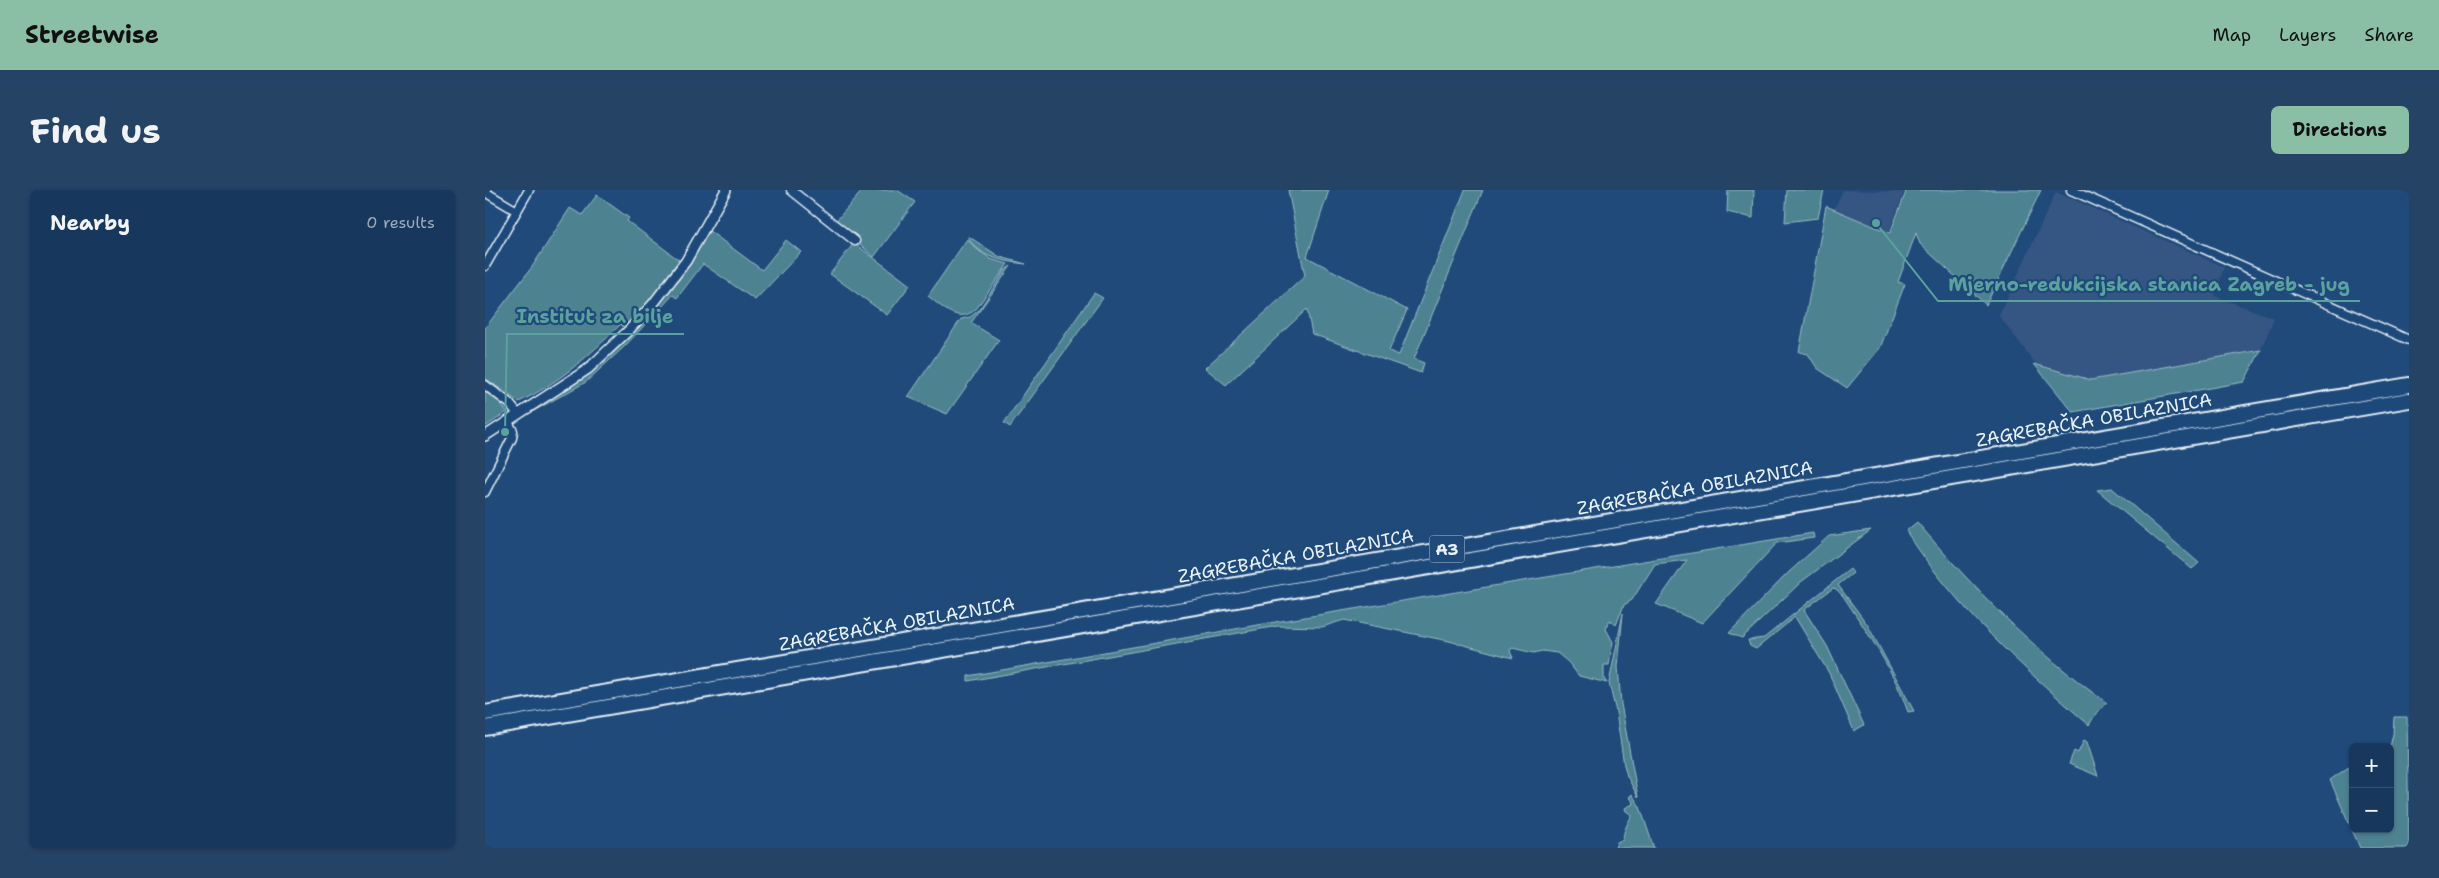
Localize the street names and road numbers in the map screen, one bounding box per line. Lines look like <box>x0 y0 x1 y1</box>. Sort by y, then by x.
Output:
street label: ZAGREBAČKA OBILAZNICA <box>1974 387 2214 453</box>
street label: ZAGREBAČKA OBILAZNICA <box>1575 455 1815 521</box>
street label: ZAGREBAČKA OBILAZNICA <box>1176 523 1416 589</box>
road number: A3 <box>1429 536 1465 562</box>
street label: ZAGREBAČKA OBILAZNICA <box>777 591 1017 657</box>

